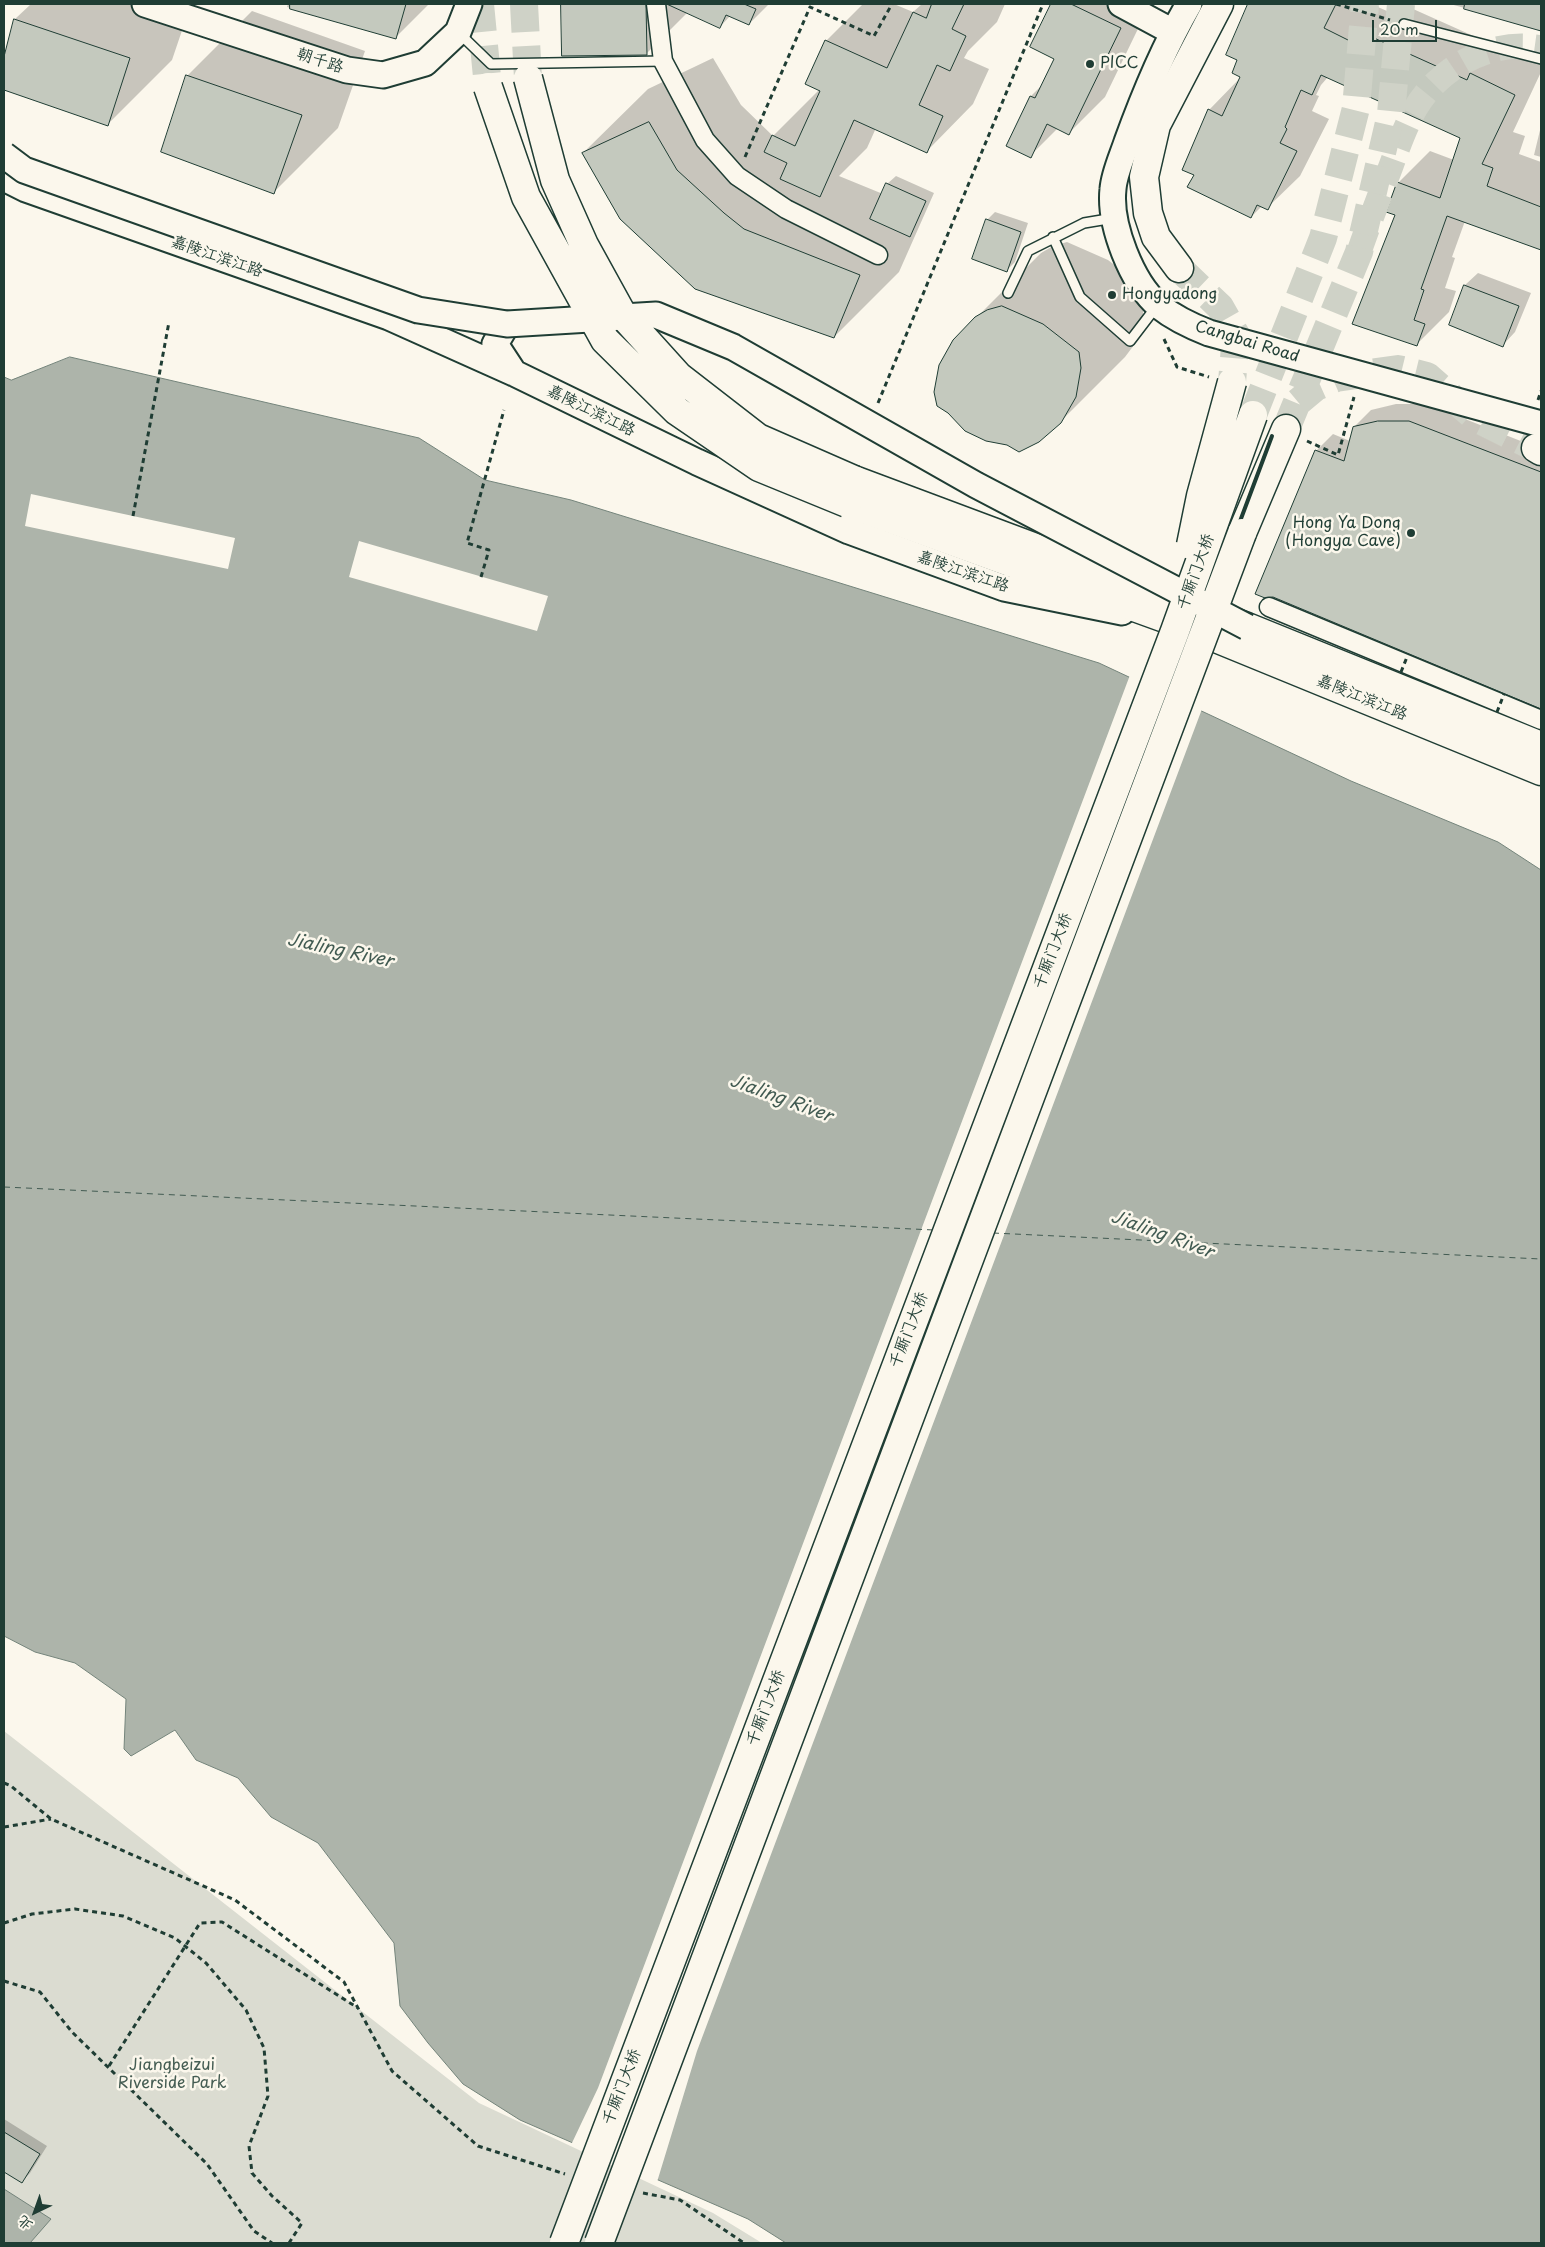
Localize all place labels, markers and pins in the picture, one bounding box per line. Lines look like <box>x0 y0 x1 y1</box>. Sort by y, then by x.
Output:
place label: PICC <box>1100 54 1139 74</box>
marker: PICC <box>1084 58 1096 70</box>
place label: Hongyadong <box>1122 285 1218 305</box>
marker: Hongyadong <box>1106 289 1118 301</box>
place label: Hong Ya Dong (Hongya Cave) <box>1285 514 1401 552</box>
marker: Hong Ya Dong (Hongya Cave) <box>1405 527 1417 539</box>

